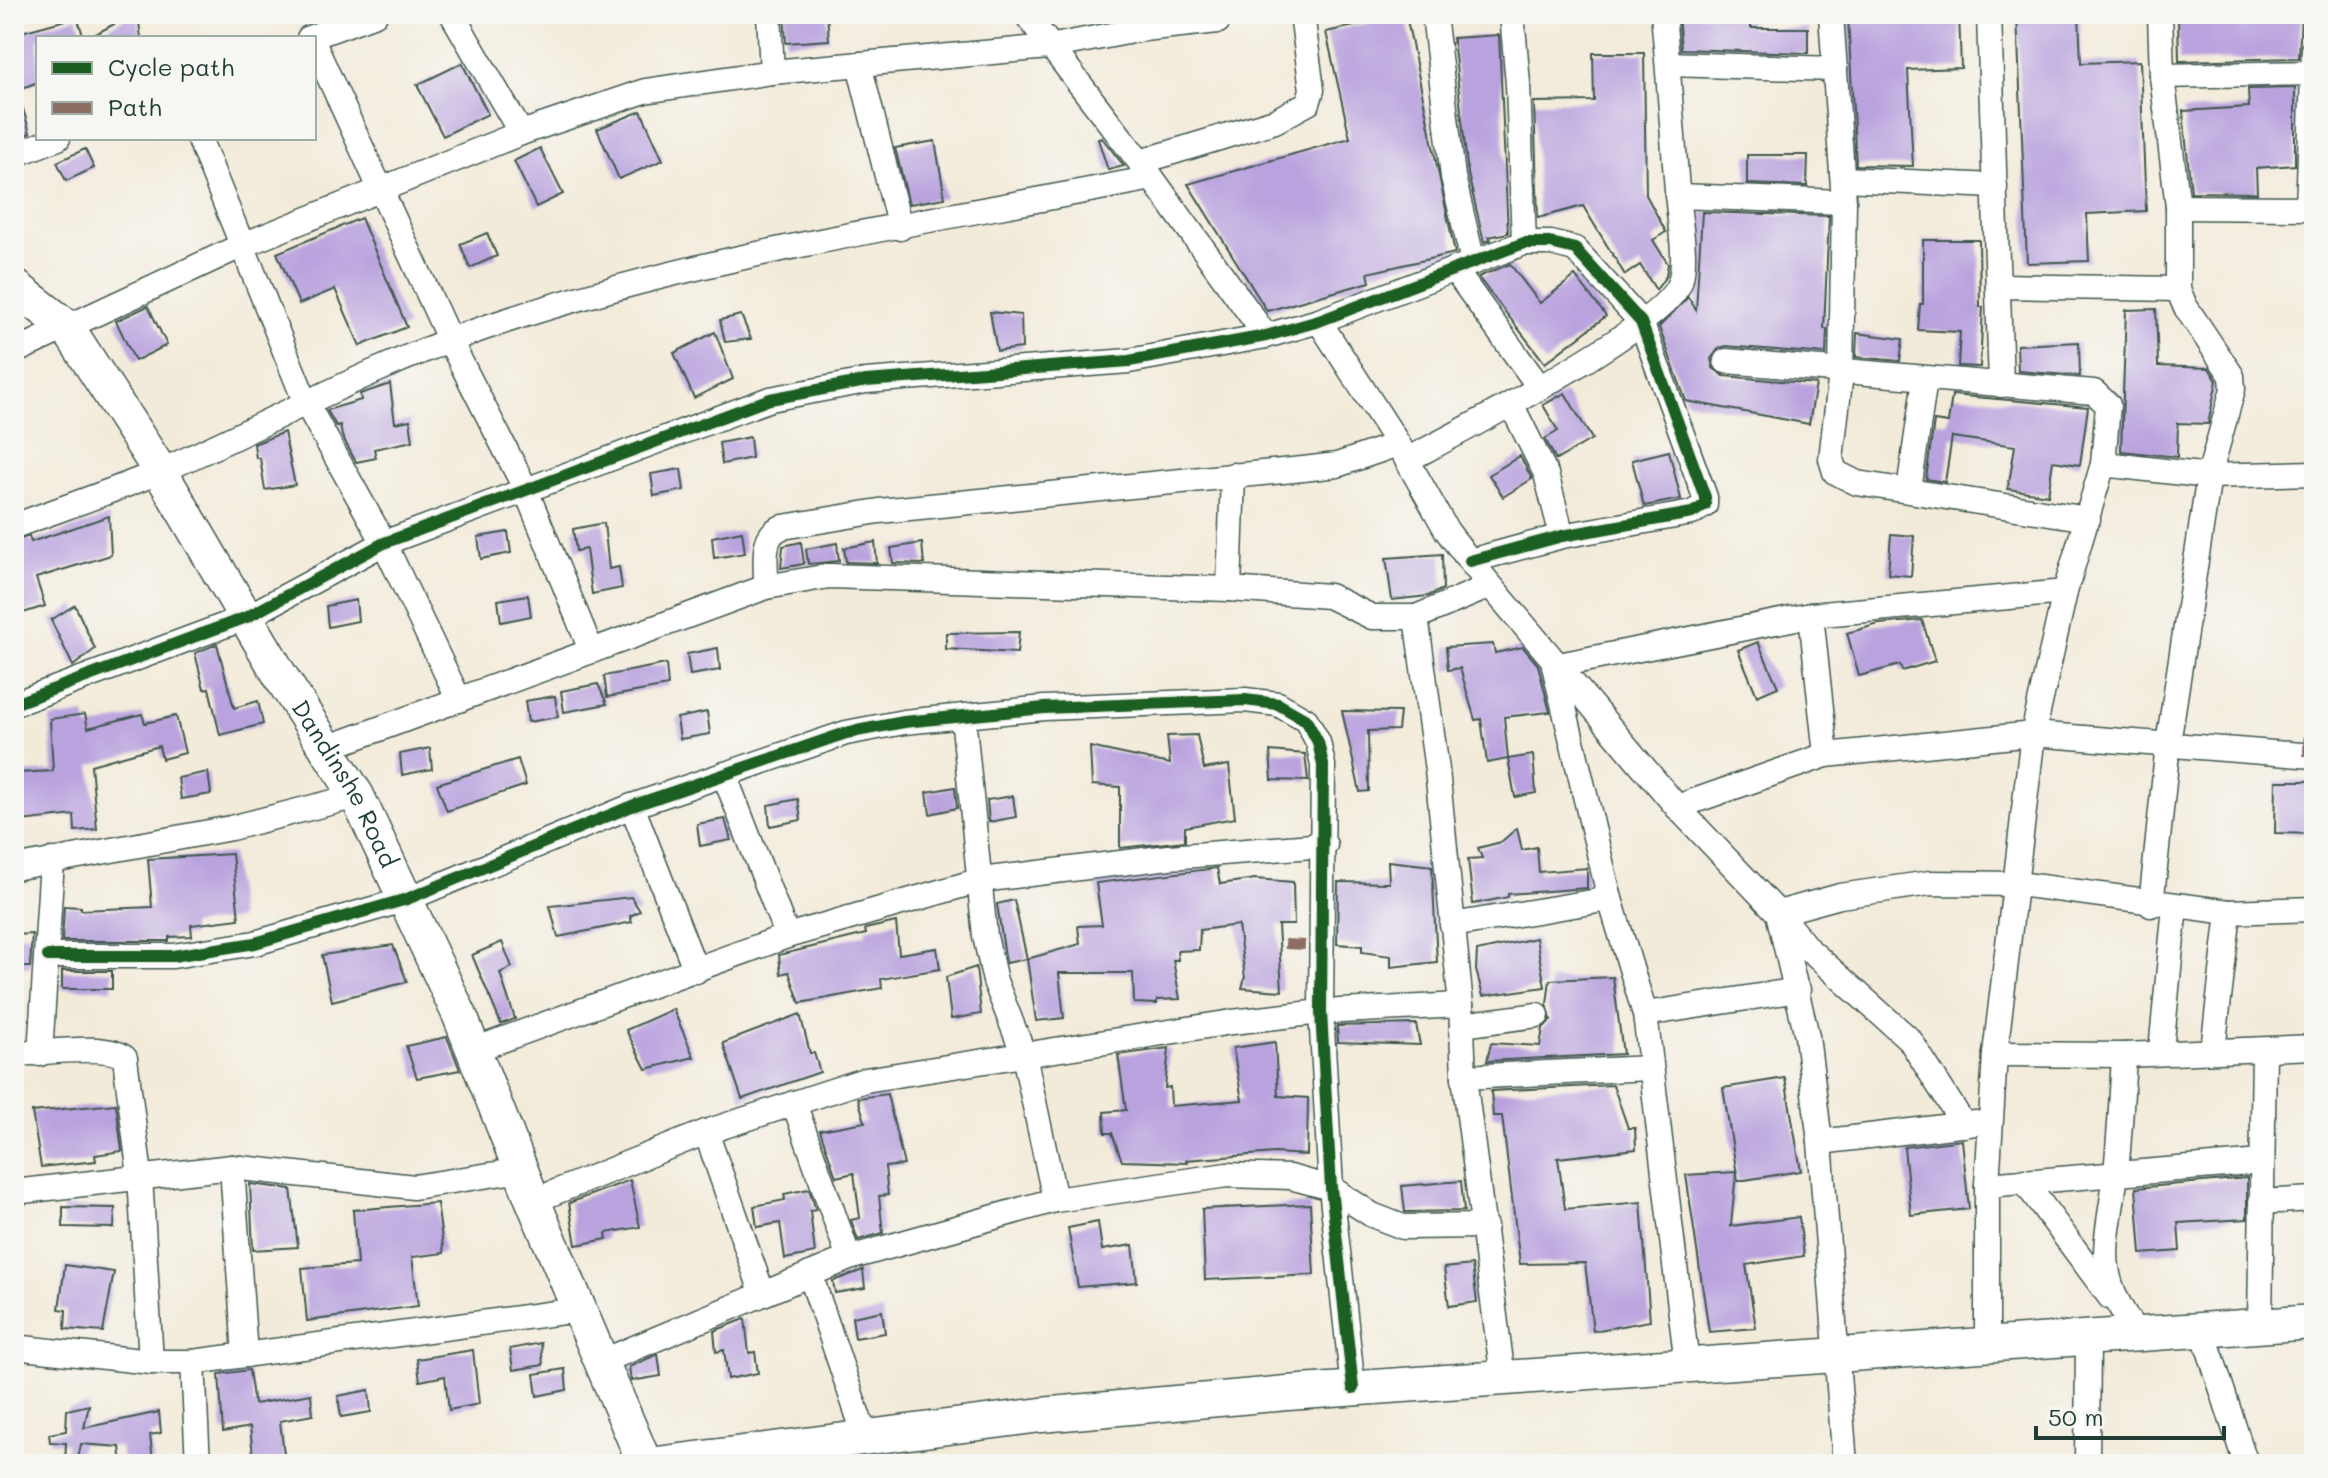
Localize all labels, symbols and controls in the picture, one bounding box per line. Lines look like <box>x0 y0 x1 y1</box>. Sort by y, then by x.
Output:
legend <box>36 36 316 140</box>
text: Cycle path <box>108 51 234 82</box>
text: Path <box>108 91 162 122</box>
street label: Dandinshe Road <box>286 694 405 872</box>
scale bar <box>2036 1390 2224 1440</box>
text: 50 m <box>2048 1401 2104 1432</box>

